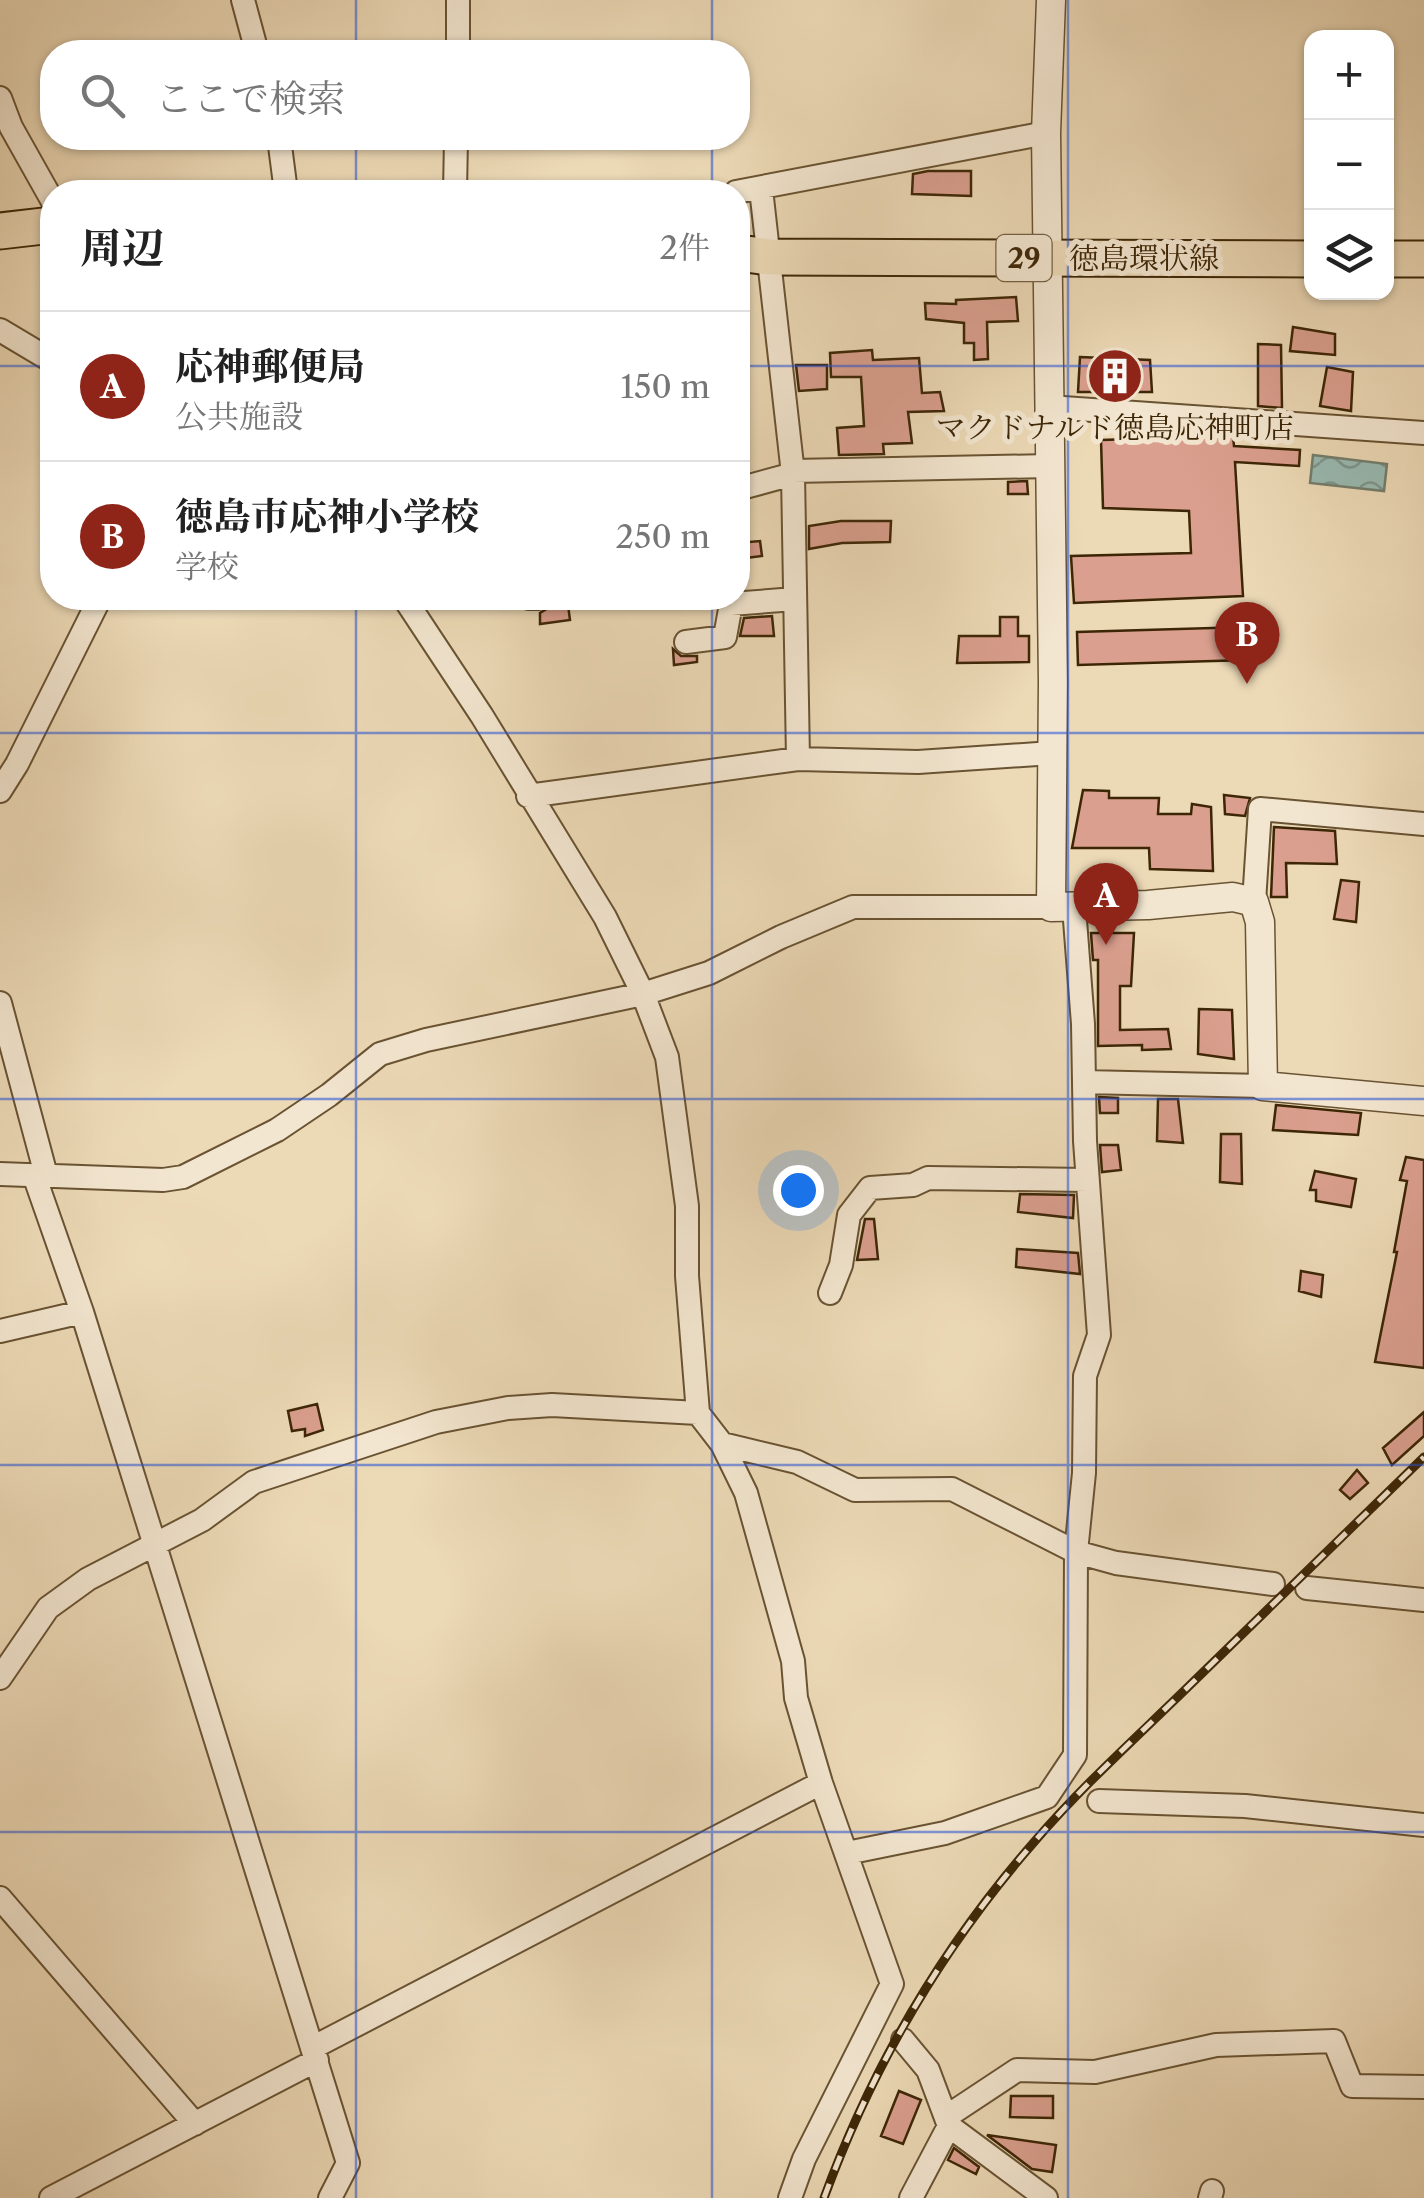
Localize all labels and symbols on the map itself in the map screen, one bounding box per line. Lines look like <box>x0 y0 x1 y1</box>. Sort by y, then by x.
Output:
road number: 29 <box>996 235 1052 281</box>
street label: 徳島環状線 <box>1069 240 1219 277</box>
building icon: マクドナルド徳島応神町店 <box>1085 346 1145 406</box>
place label: マクドナルド徳島応神町店 <box>936 409 1294 446</box>
pin: B <box>1214 602 1280 684</box>
pin: A <box>1074 862 1138 945</box>
your location <box>773 1165 824 1216</box>

